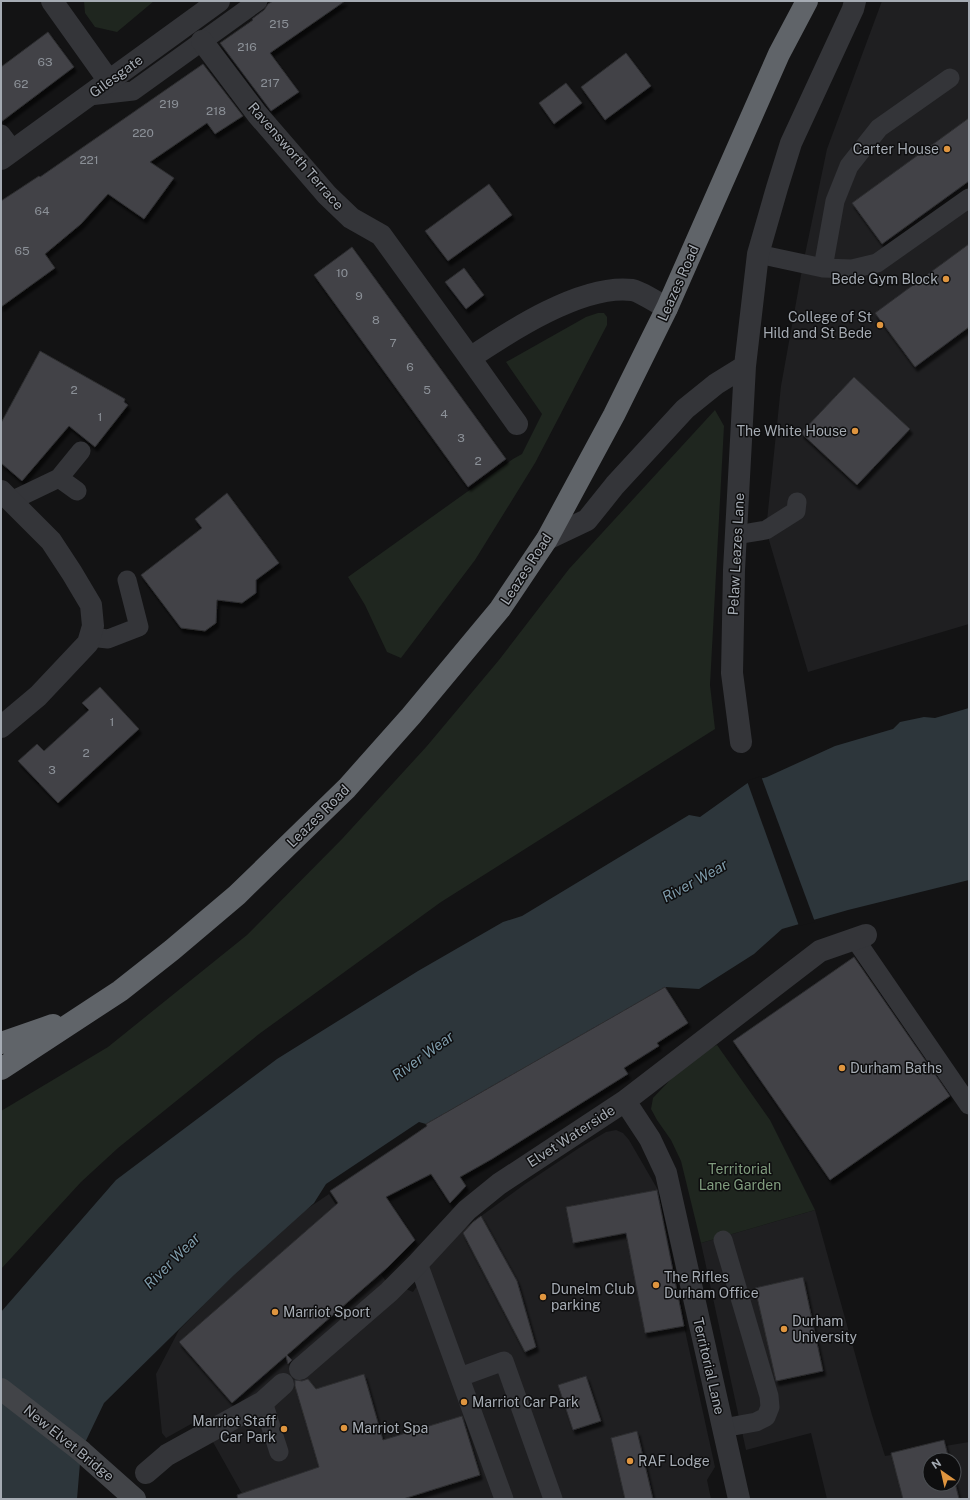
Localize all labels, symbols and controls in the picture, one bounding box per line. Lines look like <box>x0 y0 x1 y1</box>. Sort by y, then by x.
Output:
house number: 215 <box>269 17 289 31</box>
house number: 216 <box>237 40 257 54</box>
street label: Gilesgate <box>86 51 146 101</box>
house number: 63 <box>38 55 52 69</box>
house number: 217 <box>260 76 280 90</box>
house number: 62 <box>14 77 28 91</box>
house number: 219 <box>159 97 179 111</box>
street label: Ravensworth Terrace <box>245 99 347 213</box>
house number: 218 <box>206 104 226 118</box>
house number: 220 <box>132 126 154 140</box>
place label: Carter House <box>853 141 939 157</box>
marker: Carter House <box>942 144 952 154</box>
house number: 221 <box>79 153 99 167</box>
house number: 64 <box>35 204 50 218</box>
street label: Leazes Road <box>654 243 702 323</box>
house number: 65 <box>14 244 30 258</box>
house number: 10 <box>336 266 348 280</box>
place label: Bede Gym Block <box>831 271 938 287</box>
marker: Bede Gym Block <box>941 274 951 284</box>
house number: 9 <box>355 289 363 303</box>
place label: College of St Hild and St Bede <box>763 309 872 341</box>
house number: 8 <box>372 313 380 327</box>
marker: College of St Hild and St Bede <box>875 320 885 330</box>
house number: 7 <box>389 336 397 350</box>
house number: 6 <box>406 360 414 374</box>
house number: 2 <box>70 383 78 397</box>
house number: 5 <box>423 383 431 397</box>
house number: 4 <box>440 407 448 421</box>
house number: 1 <box>98 410 102 424</box>
place label: The White House <box>737 423 847 439</box>
marker: The White House <box>850 426 860 436</box>
house number: 3 <box>457 431 465 445</box>
house number: 2 <box>474 454 482 468</box>
street label: Pelaw Leazes Lane <box>725 492 747 616</box>
street label: Leazes Road <box>497 530 555 608</box>
house number: 1 <box>110 715 114 729</box>
house number: 2 <box>82 746 90 760</box>
house number: 3 <box>48 763 56 777</box>
street label: Leazes Road <box>284 782 352 850</box>
water label: River Wear <box>659 855 731 905</box>
water label: River Wear <box>389 1027 457 1084</box>
place label: Durham Baths <box>850 1060 942 1076</box>
marker: Durham Baths <box>837 1063 847 1073</box>
street label: Elvet Waterside <box>524 1102 618 1170</box>
park label: Territorial Lane Garden <box>699 1161 781 1193</box>
water label: River Wear <box>140 1229 203 1292</box>
place label: The Rifles Durham Office <box>664 1269 759 1301</box>
marker: The Rifles Durham Office <box>651 1280 661 1290</box>
place label: Dunelm Club parking <box>551 1281 635 1313</box>
marker: Dunelm Club parking <box>538 1292 548 1302</box>
place label: Marriot Sport <box>283 1304 370 1320</box>
marker: Marriot Sport <box>270 1307 280 1317</box>
place label: Durham University <box>792 1313 858 1345</box>
street label: Territorial Lane <box>690 1316 728 1416</box>
marker: Durham University <box>779 1324 789 1334</box>
place label: Marriot Car Park <box>472 1394 579 1410</box>
marker: Marriot Car Park <box>459 1397 469 1407</box>
street label: New Elvet Bridge <box>21 1402 117 1484</box>
place label: Marriot Staff Car Park <box>192 1413 276 1445</box>
place label: Marriot Spa <box>352 1420 428 1436</box>
marker: Marriot Spa <box>339 1423 349 1433</box>
marker: Marriot Staff Car Park <box>279 1424 289 1434</box>
north arrow <box>922 1452 962 1492</box>
place label: RAF Lodge <box>638 1453 710 1469</box>
marker: RAF Lodge <box>625 1456 635 1466</box>
text: N <box>929 1456 943 1471</box>

